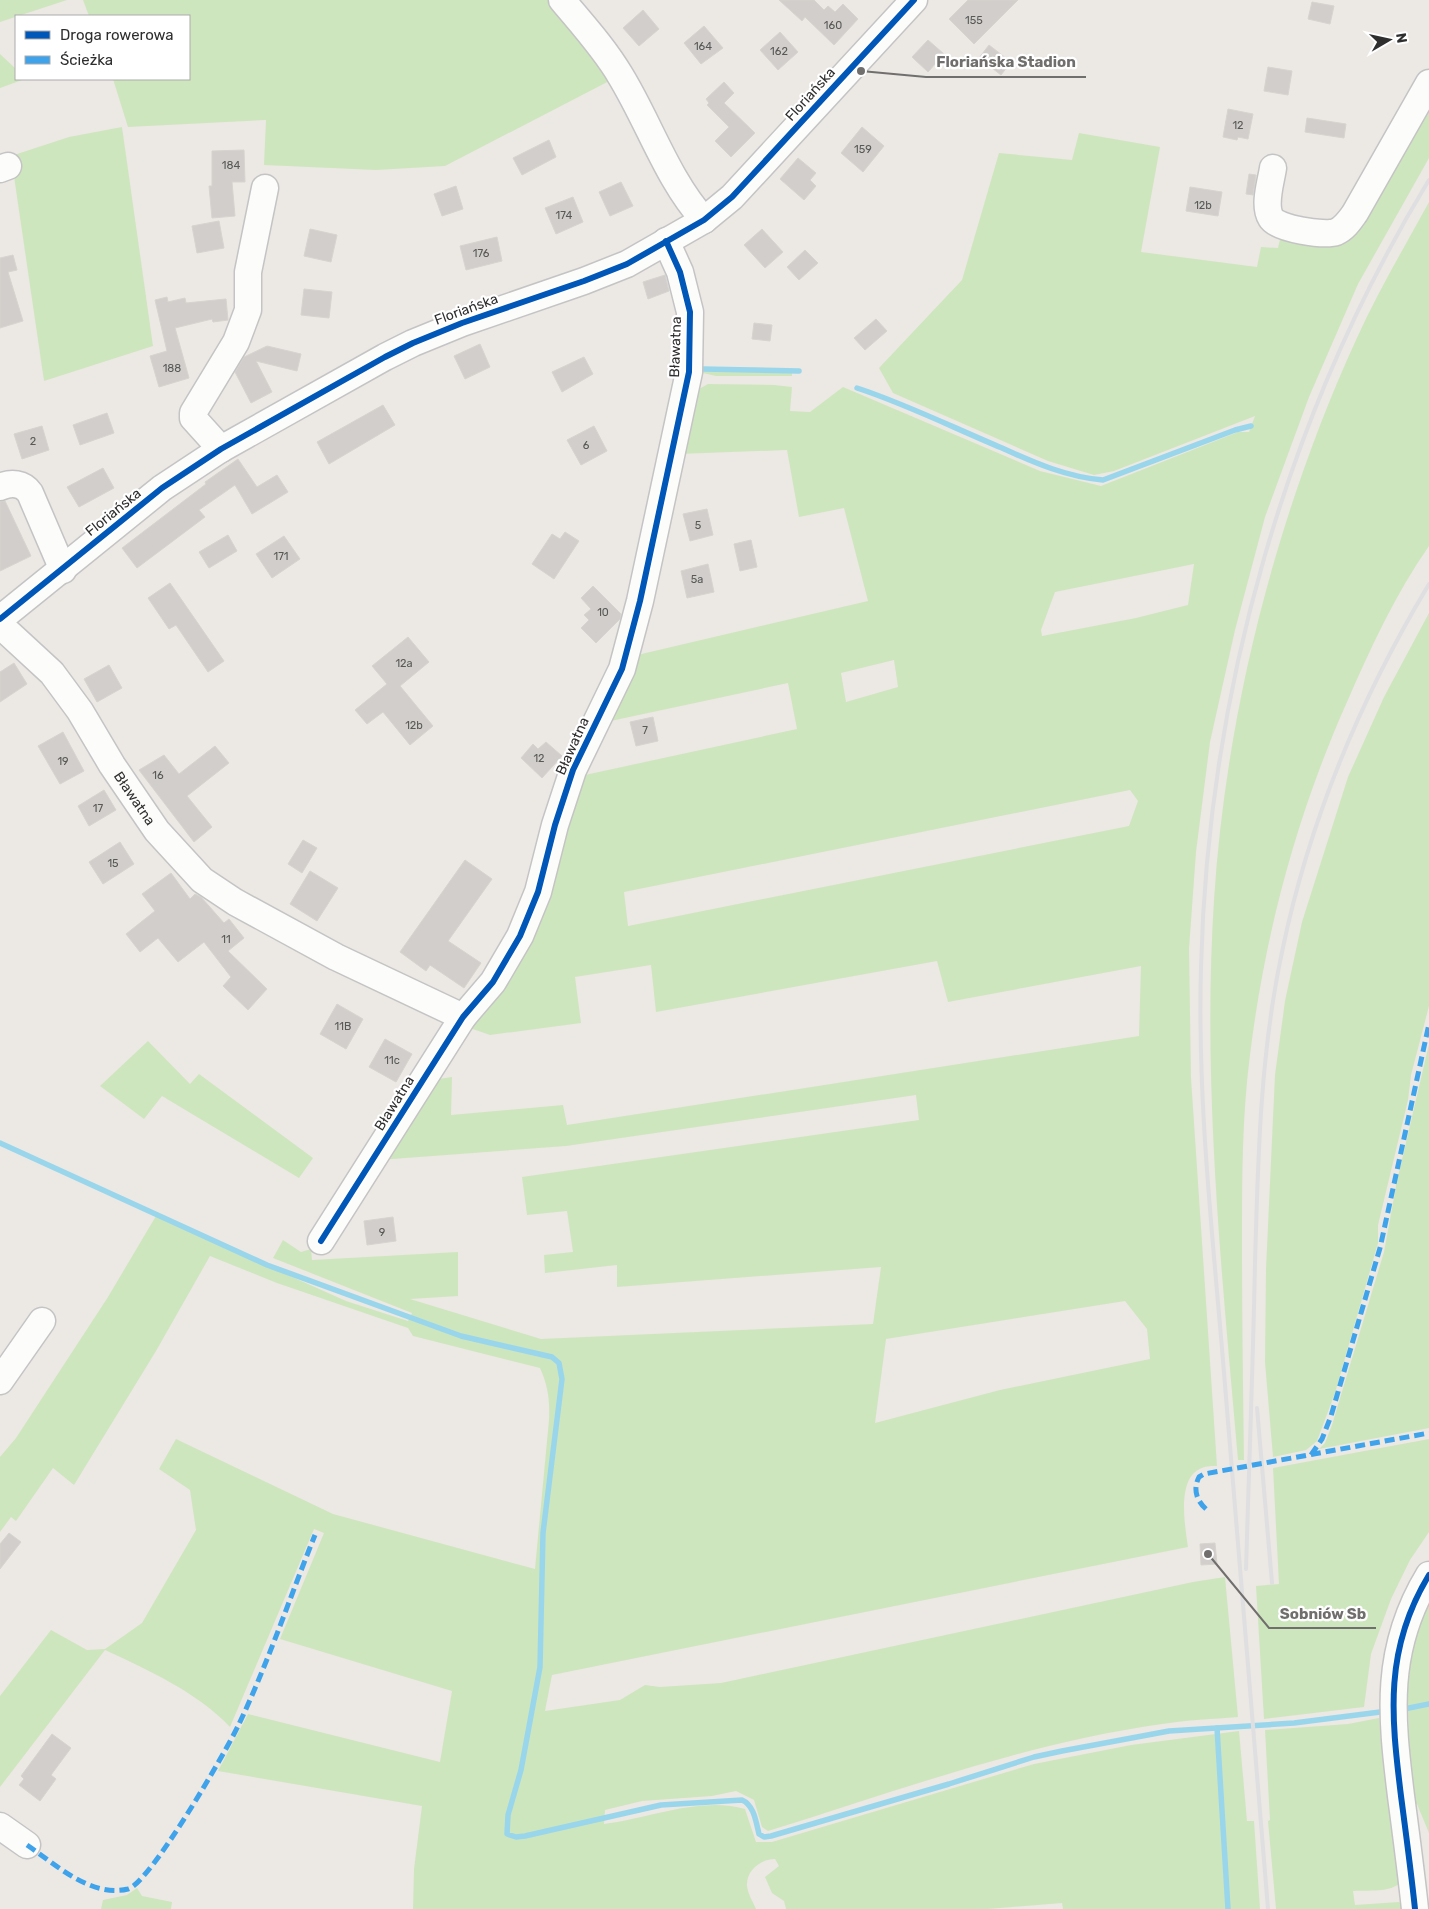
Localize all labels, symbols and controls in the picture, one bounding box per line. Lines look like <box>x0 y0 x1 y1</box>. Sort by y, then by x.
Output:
house number: 155 <box>965 14 983 27</box>
legend <box>15 15 190 80</box>
north arrow <box>1364 15 1414 65</box>
house number: 160 <box>824 19 842 32</box>
text: Droga rowerowa <box>60 26 174 44</box>
text: N <box>1392 32 1411 44</box>
house number: 164 <box>694 40 712 53</box>
house number: 162 <box>770 45 788 58</box>
callout: Floriańska Stadion <box>926 47 1086 77</box>
text: Ścieżka <box>60 51 113 69</box>
text: Floriańska Stadion <box>936 53 1076 71</box>
street label: Floriańska <box>782 64 839 125</box>
house number: 12 <box>1232 119 1244 132</box>
house number: 159 <box>854 143 872 156</box>
house number: 184 <box>222 159 240 172</box>
house number: 12b <box>1194 199 1212 212</box>
house number: 174 <box>556 209 573 222</box>
house number: 176 <box>473 247 490 260</box>
street label: Floriańska <box>432 290 500 329</box>
street label: Bławatna <box>666 316 685 378</box>
house number: 188 <box>163 362 181 375</box>
house number: 2 <box>30 435 36 448</box>
house number: 6 <box>583 439 590 452</box>
street label: Floriańska <box>82 485 144 540</box>
house number: 5 <box>695 519 702 532</box>
house number: 171 <box>273 550 289 563</box>
house number: 5a <box>691 573 703 586</box>
house number: 10 <box>597 606 609 619</box>
house number: 12a <box>395 657 413 670</box>
street label: Bławatna <box>552 715 593 778</box>
house number: 12b <box>405 719 423 732</box>
house number: 7 <box>642 724 648 737</box>
house number: 12 <box>533 752 545 765</box>
house number: 19 <box>57 755 69 768</box>
street label: Bławatna <box>110 768 159 829</box>
house number: 16 <box>152 769 164 782</box>
house number: 17 <box>93 802 104 815</box>
house number: 15 <box>107 857 119 870</box>
house number: 11 <box>221 933 231 946</box>
house number: 11B <box>335 1020 351 1033</box>
house number: 11c <box>384 1054 400 1067</box>
street label: Bławatna <box>371 1073 418 1134</box>
house number: 9 <box>379 1226 385 1239</box>
callout: Sobniów Sb <box>1269 1598 1376 1628</box>
text: Sobniów Sb <box>1280 1605 1366 1623</box>

